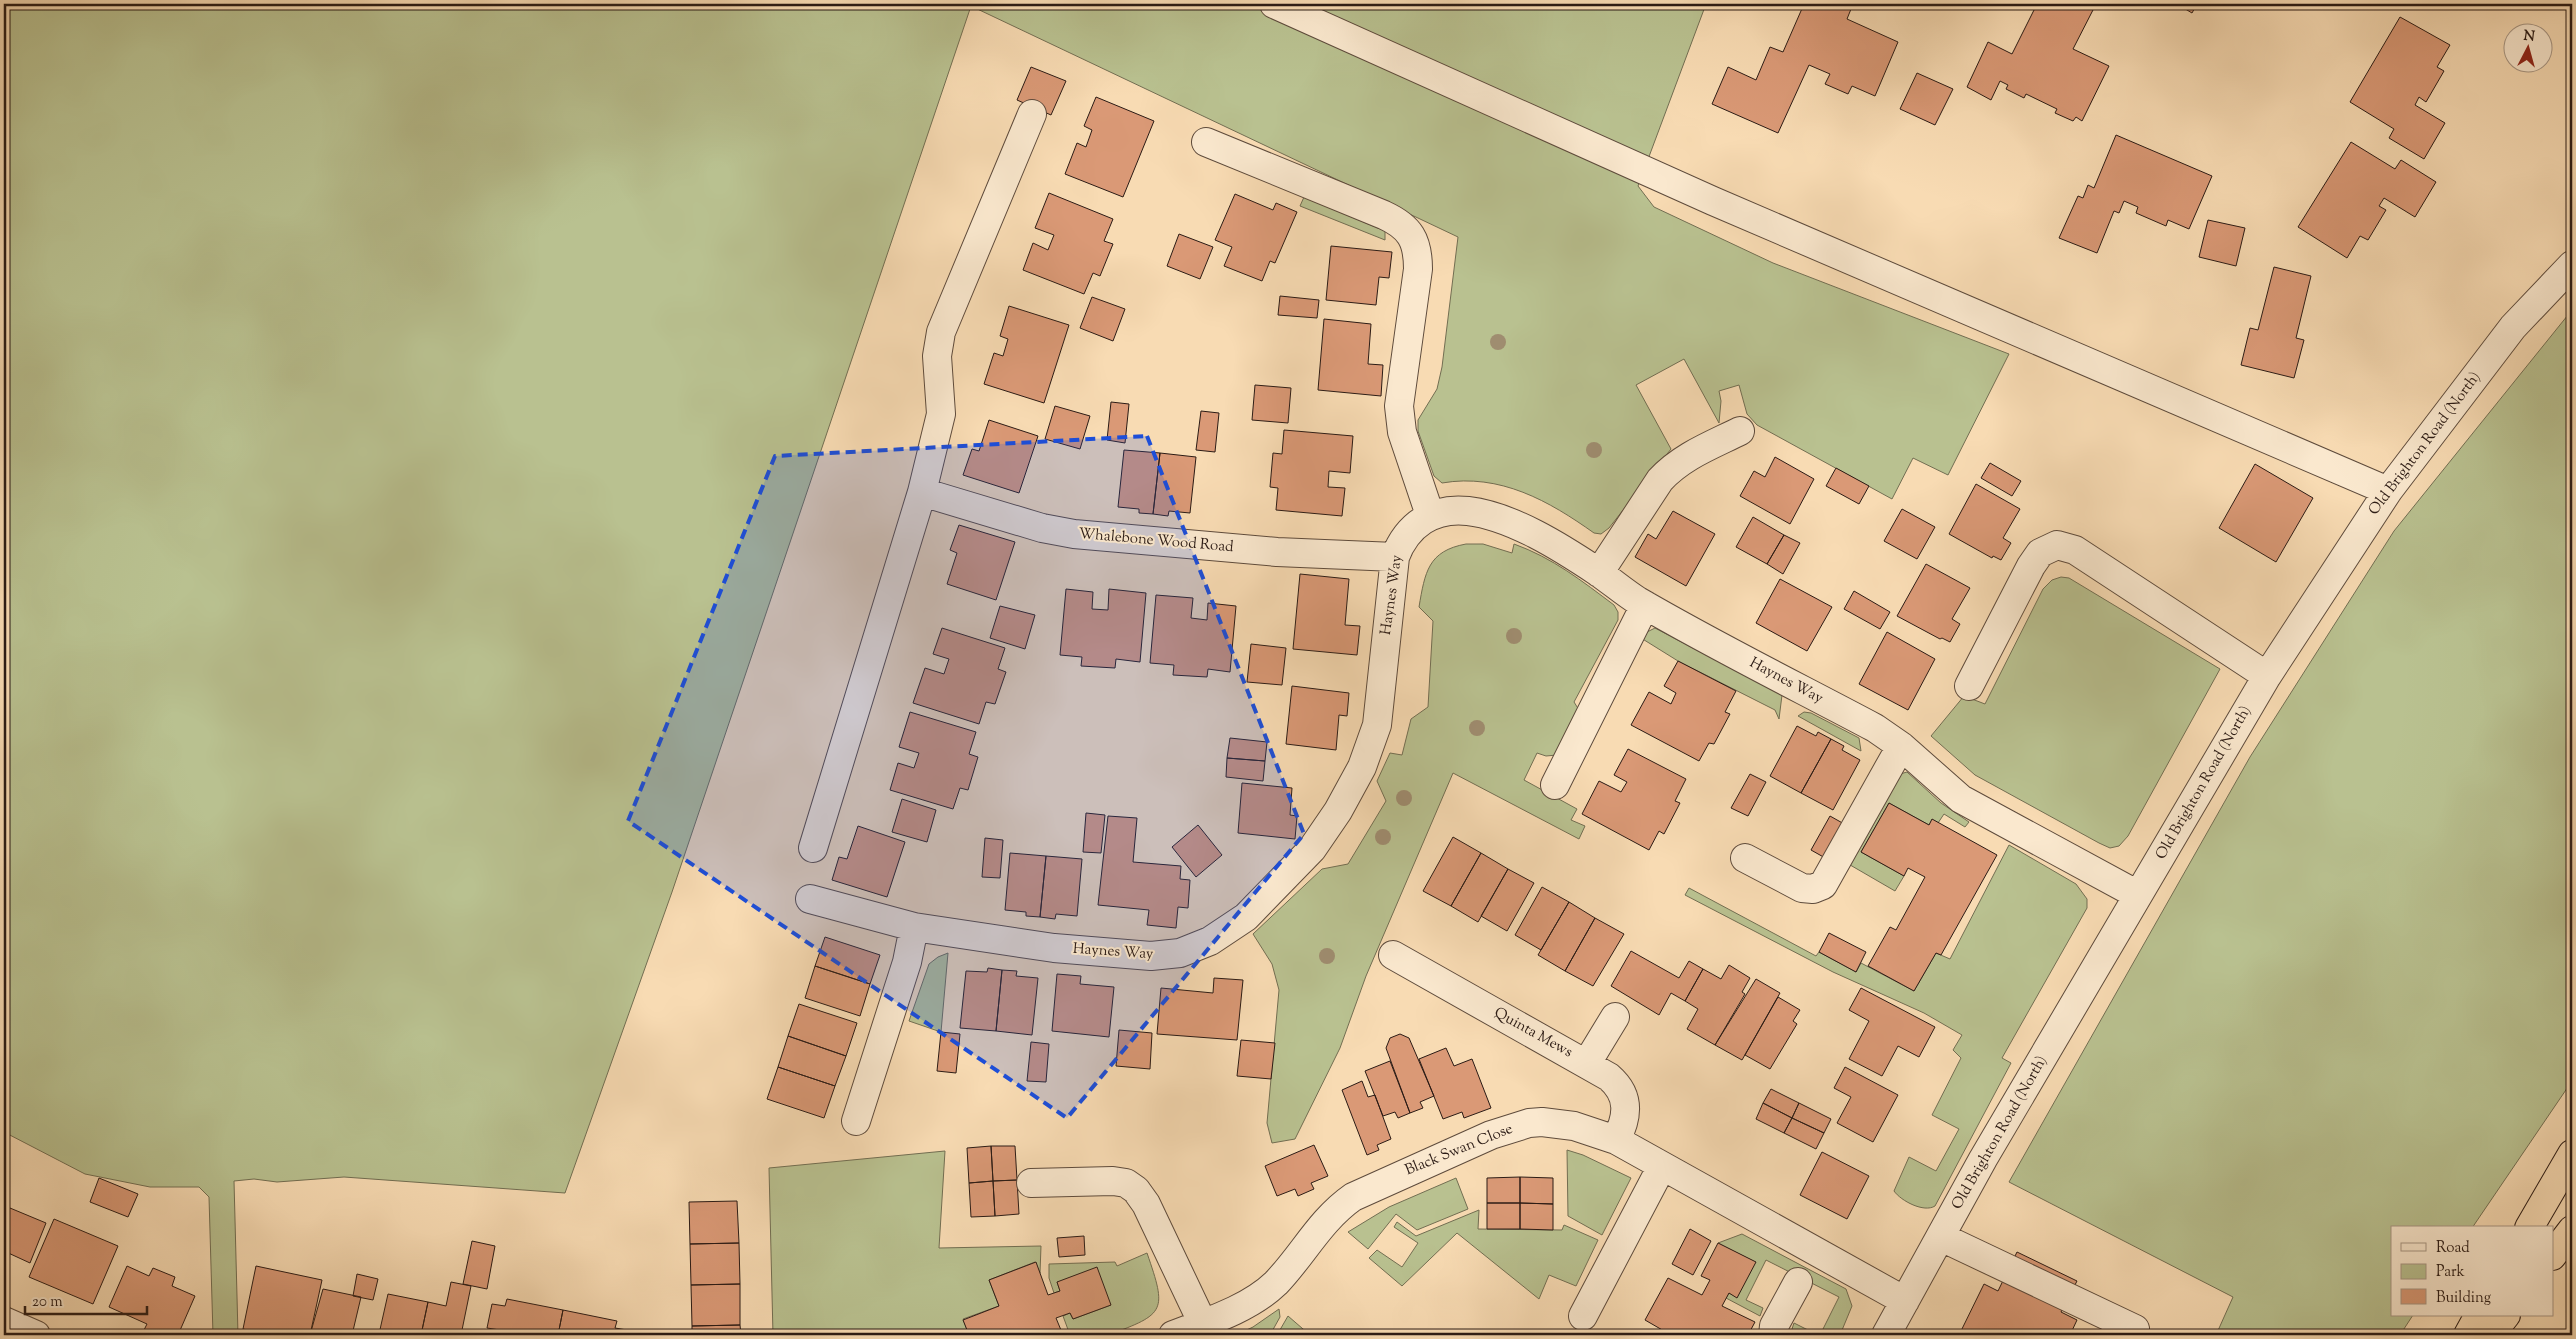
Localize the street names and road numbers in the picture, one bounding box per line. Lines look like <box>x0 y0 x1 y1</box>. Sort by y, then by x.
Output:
street label: Old Brighton Road (North) <box>2364 368 2486 520</box>
street label: Whalebone Wood Road <box>1078 524 1235 558</box>
street label: Haynes Way <box>1376 553 1408 636</box>
street label: Haynes Way <box>1745 653 1827 709</box>
street label: Old Brighton Road (North) <box>2151 702 2257 864</box>
street label: Haynes Way <box>1072 939 1155 965</box>
street label: Quinta Mews <box>1490 1003 1576 1063</box>
street label: Old Brighton Road (North) <box>1947 1052 2053 1214</box>
street label: Black Swan Close <box>1402 1119 1516 1181</box>

